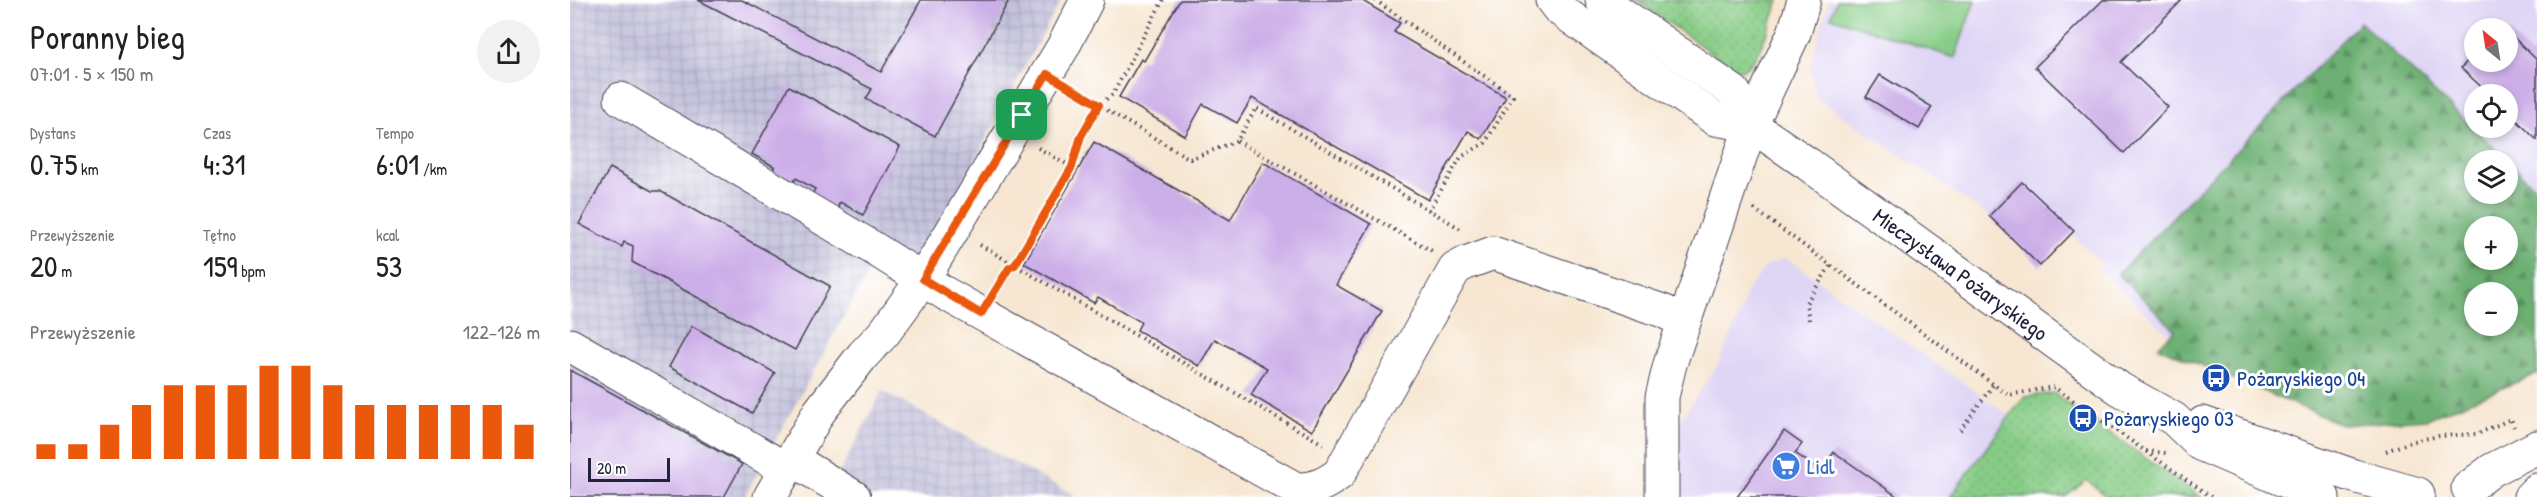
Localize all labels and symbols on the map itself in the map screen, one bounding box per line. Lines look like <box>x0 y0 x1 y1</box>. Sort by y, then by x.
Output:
north arrow <box>2464 18 2518 72</box>
pin <box>996 89 1047 140</box>
street label: Mieczysława Pożaryskiego <box>1867 201 2054 347</box>
bus stop icon: Pożaryskiego 04 <box>2200 362 2232 394</box>
place label: Pożaryskiego 04 <box>2237 363 2365 393</box>
bus stop icon: Pożaryskiego 03 <box>2067 402 2099 434</box>
place label: Pożaryskiego 03 <box>2104 403 2234 433</box>
supermarket icon: Lidl <box>1770 450 1802 482</box>
place label: Lidl <box>1807 451 1835 481</box>
scale bar <box>588 455 670 482</box>

